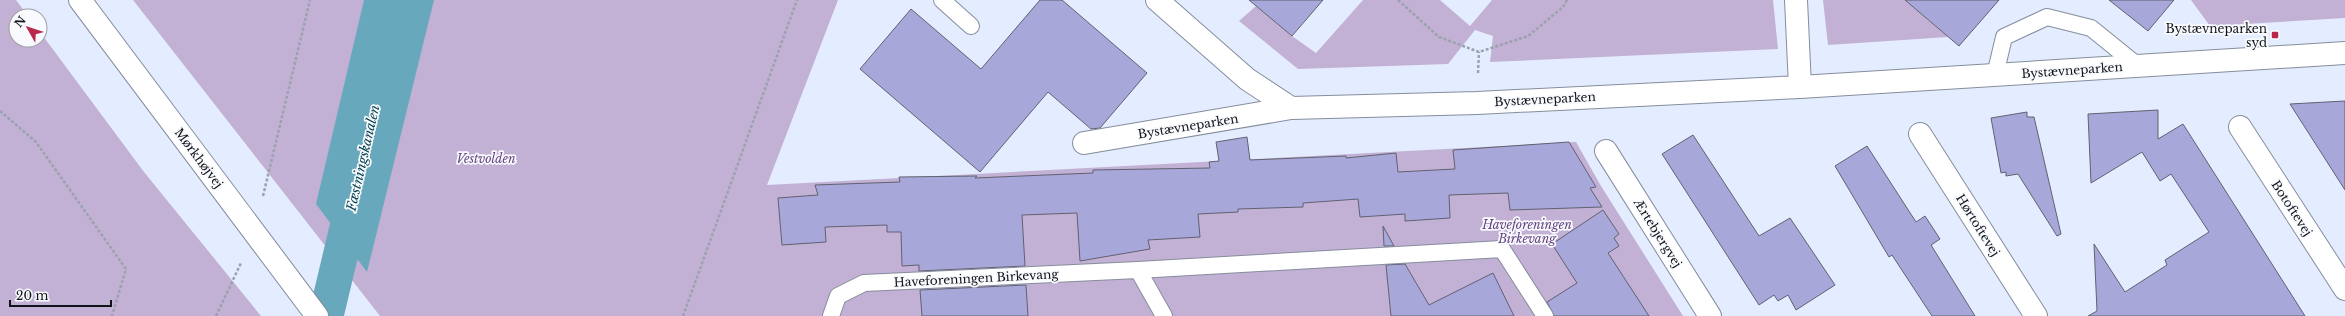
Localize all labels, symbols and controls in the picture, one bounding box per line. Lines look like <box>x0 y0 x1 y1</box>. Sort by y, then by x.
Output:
north arrow <box>8 8 48 48</box>
text: N <box>12 13 29 30</box>
place label: Bystævneparken syd <box>2165 21 2267 50</box>
marker: Bystævneparken syd <box>2270 30 2280 40</box>
street label: Bystævneparken <box>2021 59 2123 81</box>
street label: Bystævneparken <box>1494 89 1596 109</box>
water label: Fæstningskanalen <box>342 103 383 214</box>
street label: Bystævneparken <box>1137 111 1239 141</box>
street label: Mørkhøjvej <box>172 125 226 191</box>
park label: Vestvolden <box>457 151 516 166</box>
street label: Botoftevej <box>2268 177 2316 239</box>
street label: Hørtoftevej <box>1953 191 2003 259</box>
street label: Ærtebjergvej <box>1630 195 1685 270</box>
park label: Haveforeningen Birkevang <box>1481 217 1572 246</box>
street label: Haveforeningen Birkevang <box>893 266 1060 290</box>
scale bar <box>10 282 111 308</box>
text: 20 m <box>16 288 48 303</box>

